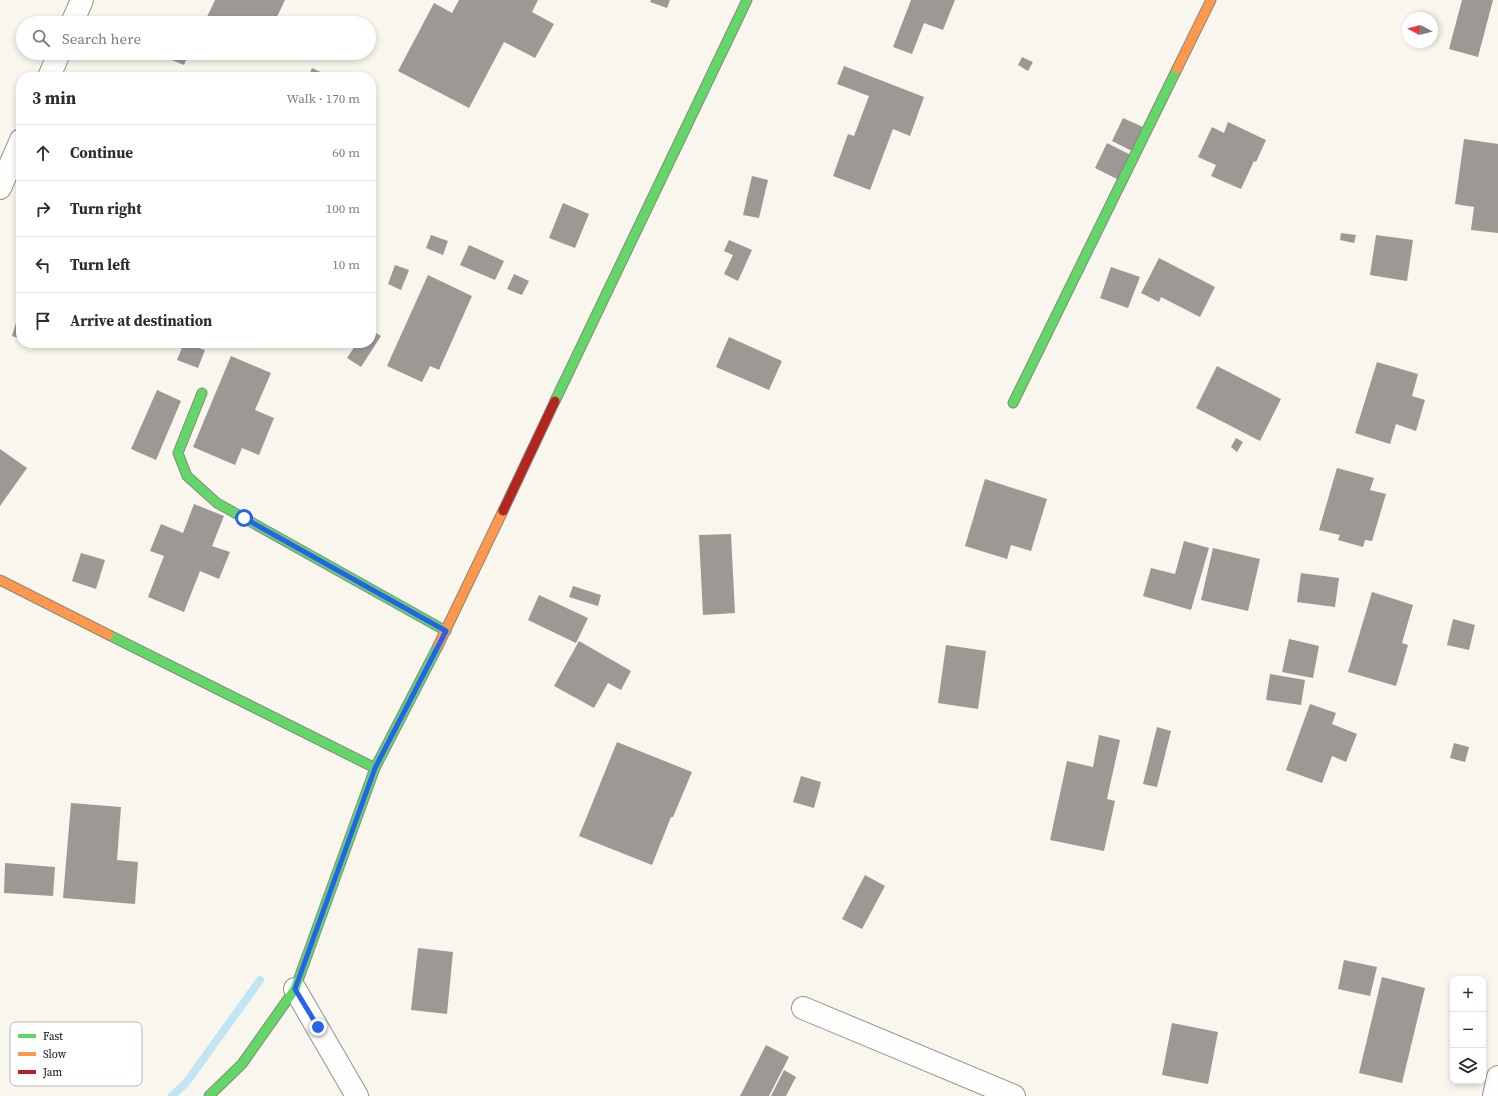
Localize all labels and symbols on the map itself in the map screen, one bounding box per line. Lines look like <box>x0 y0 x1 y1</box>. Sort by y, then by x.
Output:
north arrow <box>1402 12 1438 48</box>
route start <box>235 509 253 527</box>
route end <box>309 1018 327 1036</box>
legend <box>10 1022 142 1086</box>
text: Fast <box>43 1029 63 1044</box>
text: Slow <box>43 1047 67 1062</box>
text: Jam <box>42 1065 62 1080</box>

